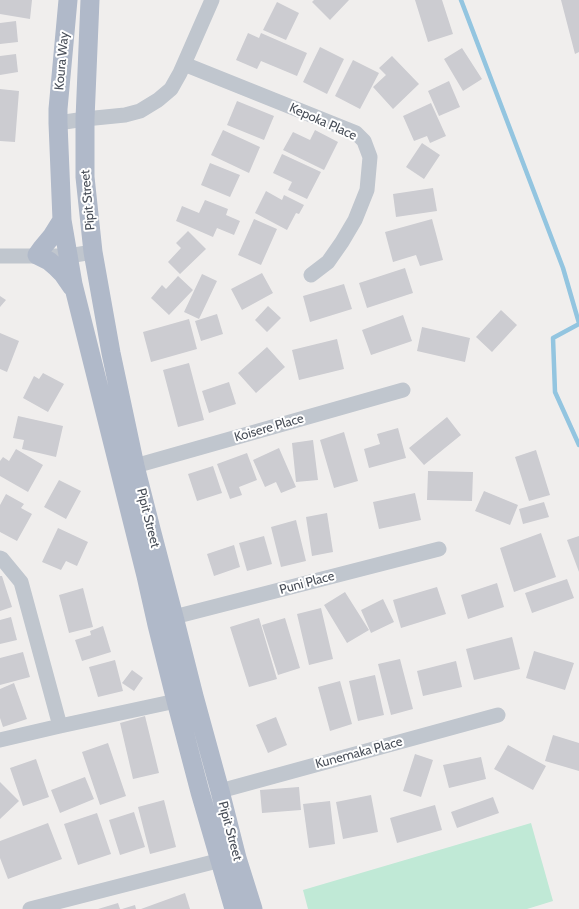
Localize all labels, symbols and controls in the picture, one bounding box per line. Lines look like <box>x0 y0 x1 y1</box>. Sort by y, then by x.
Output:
street label: Koura Way <box>52 31 72 91</box>
street label: Kepoka Place <box>287 100 359 144</box>
street label: Pipit Street <box>78 169 98 231</box>
street label: Koisere Place <box>232 411 306 445</box>
street label: Pipit Street <box>133 487 163 549</box>
street label: Puni Place <box>278 568 336 598</box>
street label: Kunemaka Place <box>314 734 404 772</box>
street label: Pipit Street <box>215 800 245 862</box>

